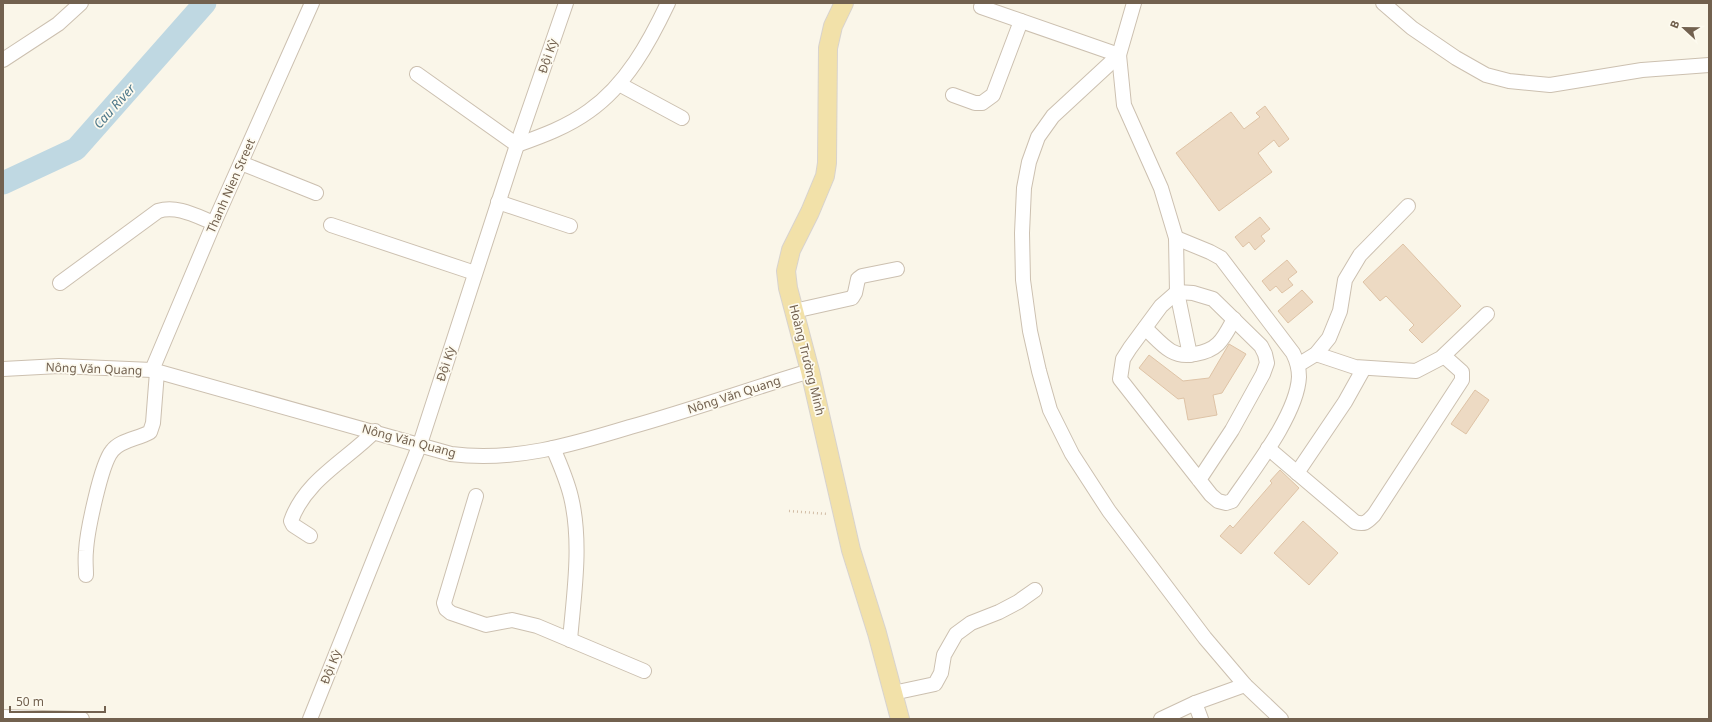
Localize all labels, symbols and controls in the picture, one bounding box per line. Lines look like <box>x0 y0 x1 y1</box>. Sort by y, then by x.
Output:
north arrow <box>1664 8 1704 48</box>
text: B <box>1666 18 1683 30</box>
street label: Đội Kỳ <box>534 35 562 76</box>
water label: Cau River <box>89 79 139 132</box>
street label: Thanh Nien Street <box>202 135 259 236</box>
street label: Hoàng Trường Minh <box>785 302 830 417</box>
street label: Đội Kỳ <box>432 343 459 383</box>
street label: Nông Văn Quang <box>45 358 143 379</box>
street label: Nông Văn Quang <box>685 371 783 418</box>
street label: Nông Văn Quang <box>360 420 458 461</box>
street label: Đội Kỳ <box>316 646 345 687</box>
scale bar <box>10 688 105 714</box>
text: 50 m <box>16 693 44 710</box>

